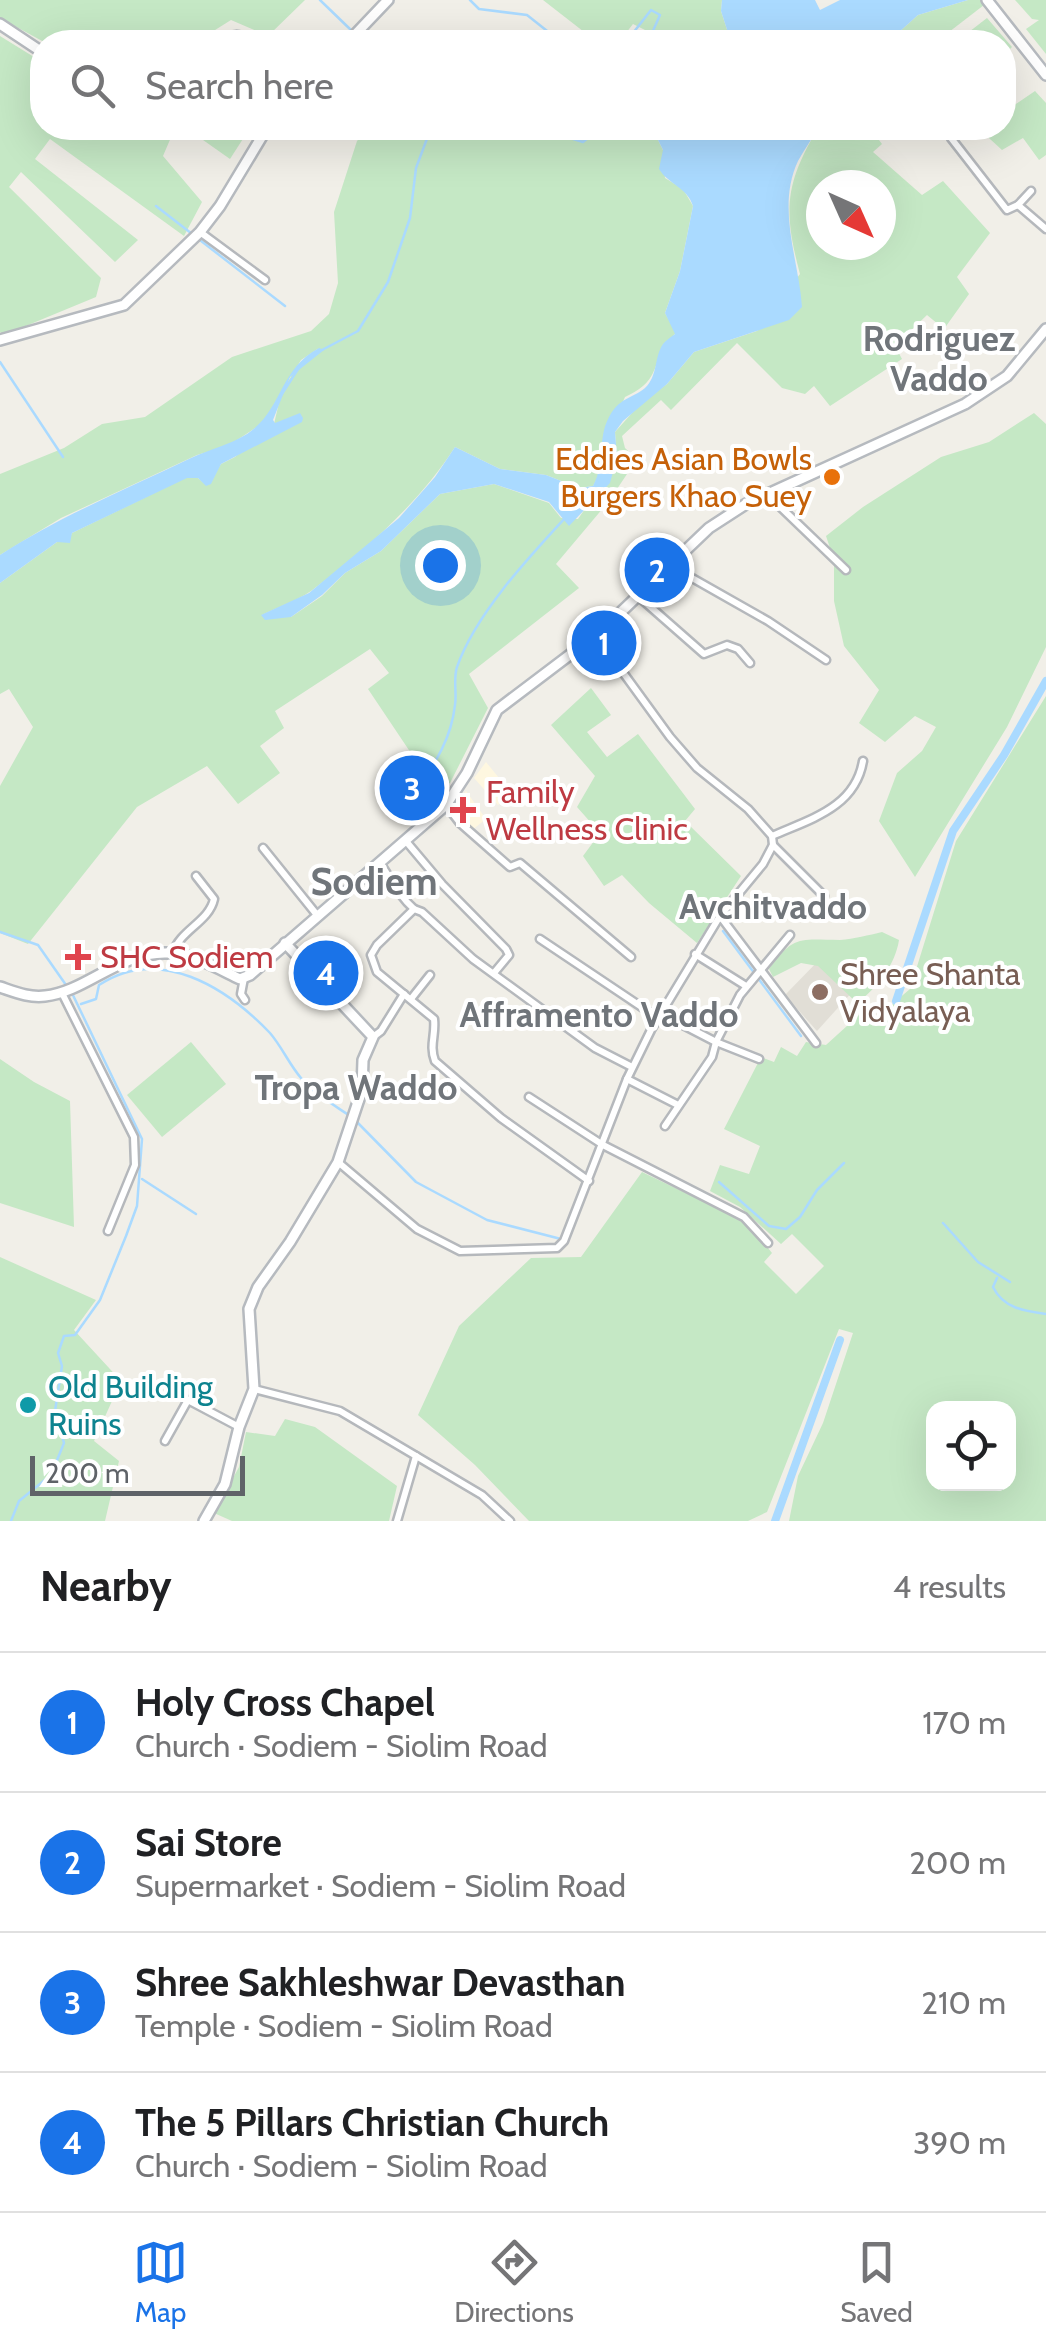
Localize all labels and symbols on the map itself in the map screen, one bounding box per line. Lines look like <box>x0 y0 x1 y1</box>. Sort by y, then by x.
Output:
north arrow <box>806 170 896 260</box>
district label: Rodriguez Vaddo <box>863 317 1015 400</box>
place label: Eddies Asian Bowls Burgers Khao Suey <box>555 439 812 515</box>
marker: Eddies Asian Bowls Burgers Khao Suey <box>821 466 843 488</box>
pin: 2 <box>624 532 690 608</box>
your location <box>415 540 466 591</box>
pin: 1 <box>572 606 636 680</box>
pin: 3 <box>380 750 444 826</box>
place label: Family Wellness Clinic <box>486 772 688 848</box>
marker: Family Wellness Clinic <box>450 797 476 823</box>
district label: Sodiem <box>310 858 438 905</box>
district label: Avchitvaddo <box>679 885 867 928</box>
pin: 4 <box>294 936 358 1010</box>
place label: SHC Sodiem <box>100 937 273 976</box>
marker: SHC Sodiem <box>65 944 91 970</box>
place label: Shree Shanta Vidyalaya <box>840 954 1021 1030</box>
marker: Shree Shanta Vidyalaya <box>809 981 831 1003</box>
district label: Afframento Vaddo <box>460 993 738 1036</box>
district label: Tropa Waddo <box>255 1066 457 1109</box>
place label: Old Building Ruins <box>48 1367 214 1443</box>
marker: Old Building Ruins <box>17 1394 39 1416</box>
scale bar <box>30 1451 245 1496</box>

